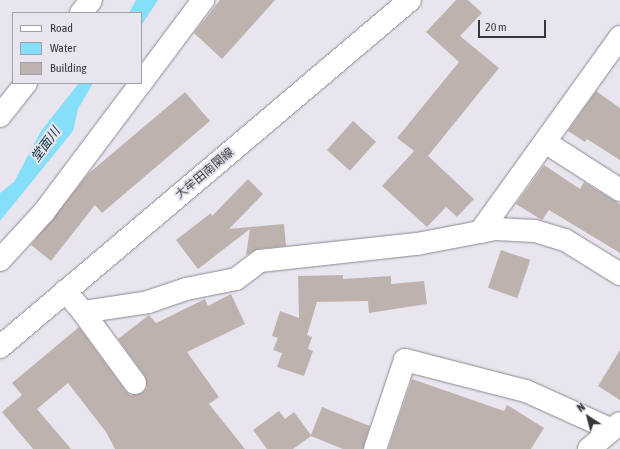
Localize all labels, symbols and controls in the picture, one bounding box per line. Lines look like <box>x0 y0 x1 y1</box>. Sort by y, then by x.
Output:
legend <box>12 12 142 84</box>
scale bar <box>480 12 548 38</box>
text: 20 m <box>485 20 507 34</box>
text: Road <box>50 21 73 35</box>
text: Water <box>50 41 76 55</box>
text: Building <box>50 61 87 75</box>
water label: 堂面川 <box>28 125 64 165</box>
street label: 大牟田南関線 <box>173 145 237 203</box>
north arrow <box>568 397 608 437</box>
text: N <box>575 401 587 414</box>

